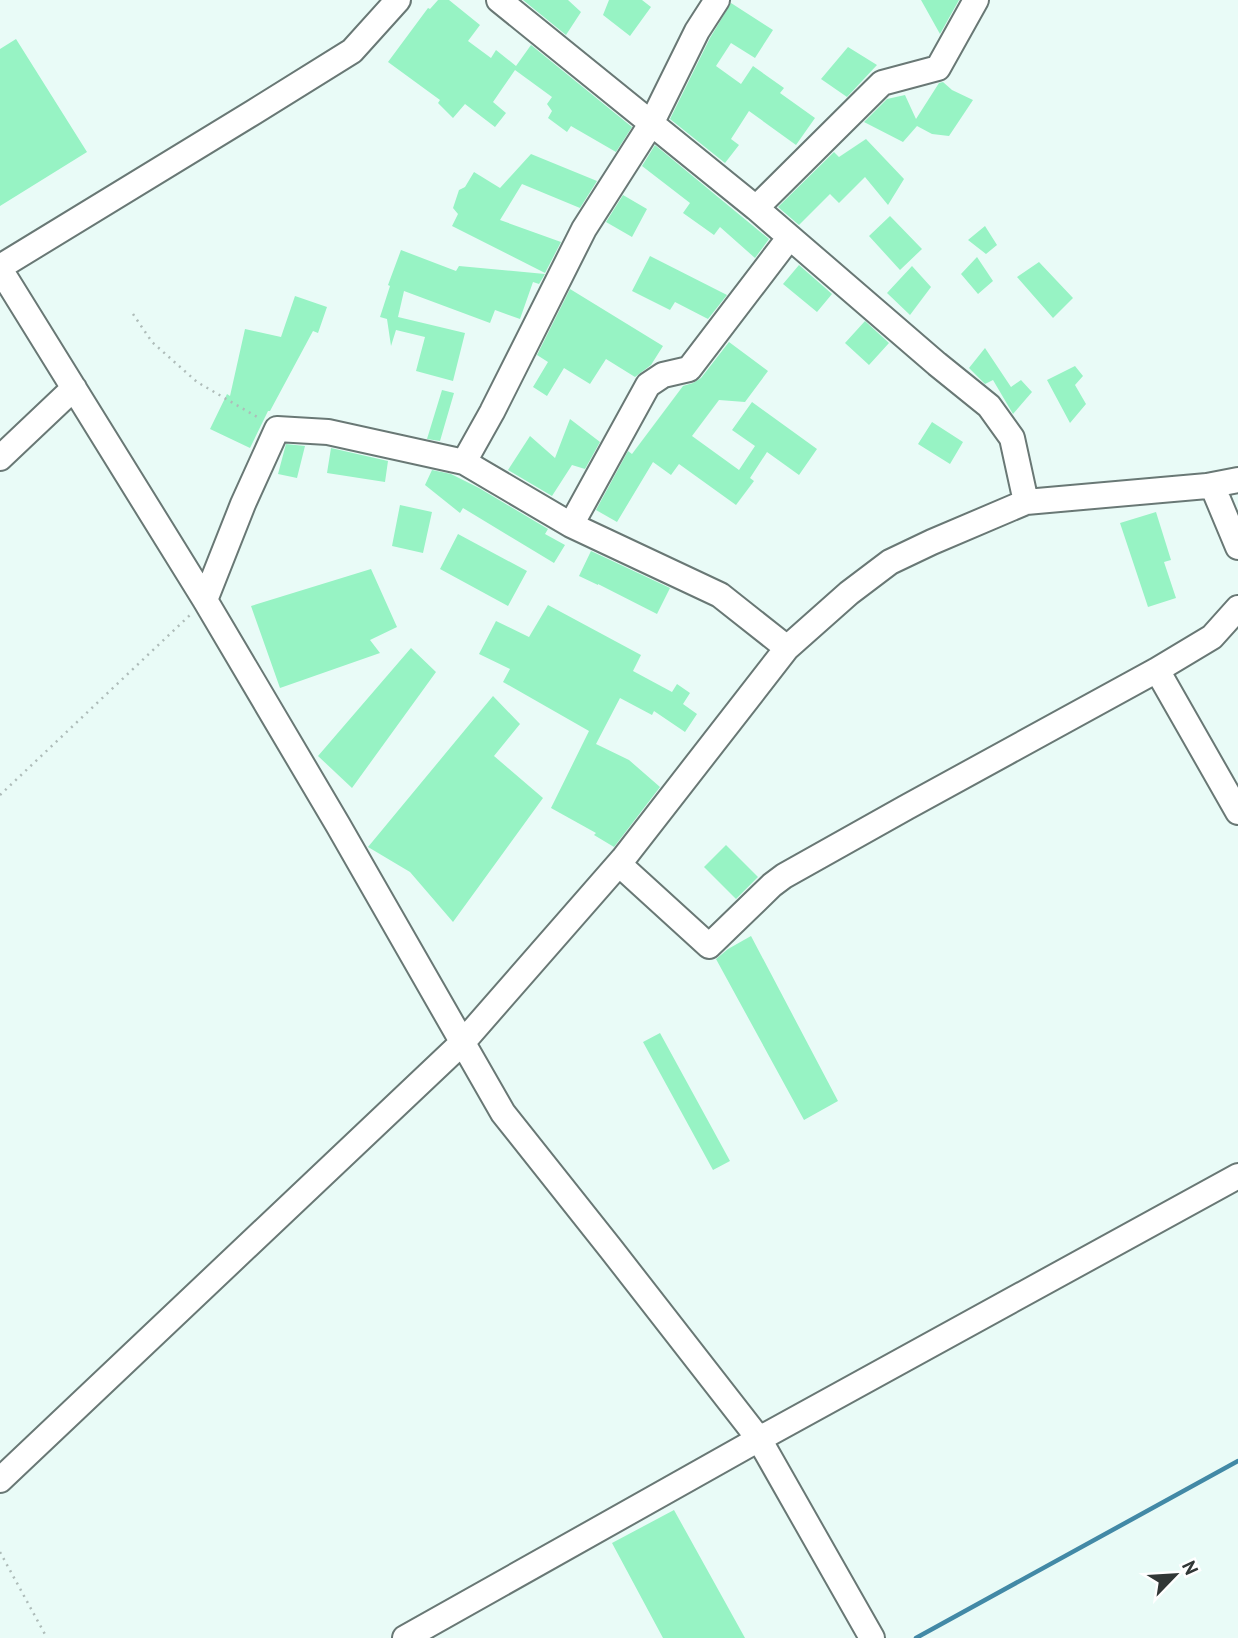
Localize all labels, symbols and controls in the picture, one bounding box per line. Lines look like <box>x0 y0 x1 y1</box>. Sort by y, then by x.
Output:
north arrow <box>1140 1540 1210 1610</box>
text: N <box>1177 1557 1204 1579</box>

